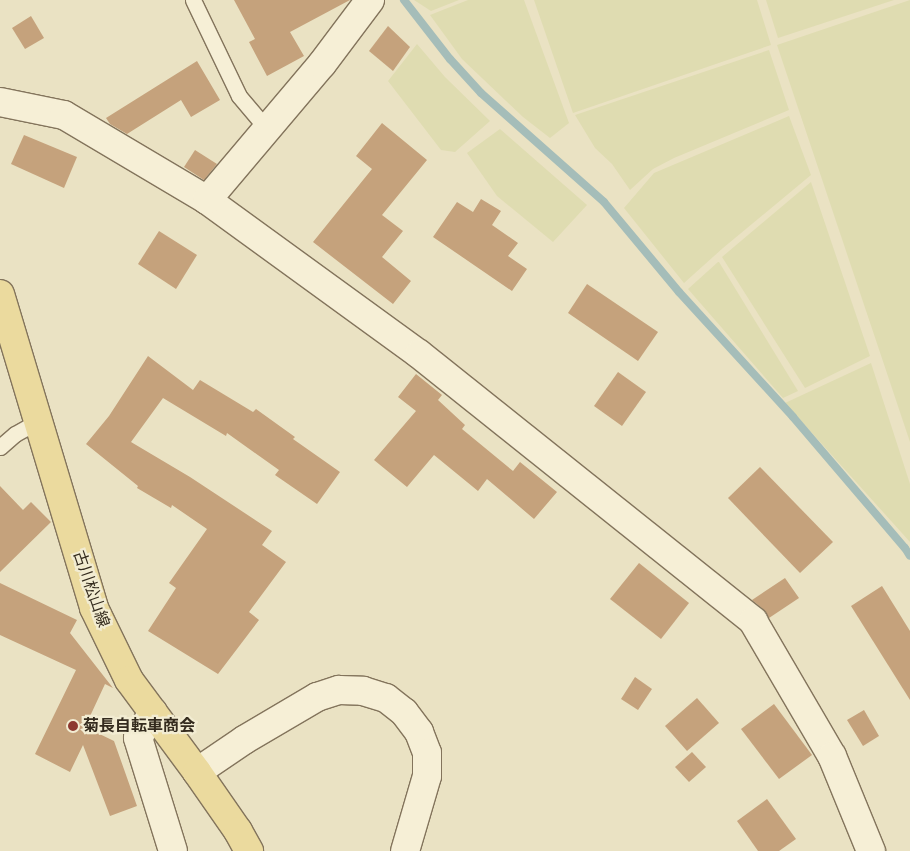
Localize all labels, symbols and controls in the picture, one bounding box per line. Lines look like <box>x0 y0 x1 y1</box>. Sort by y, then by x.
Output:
street label: 古川松山線 <box>69 548 113 630</box>
place label: 菊長自転車商会 <box>83 716 195 736</box>
marker: 菊長自転車商会 <box>67 720 79 732</box>

